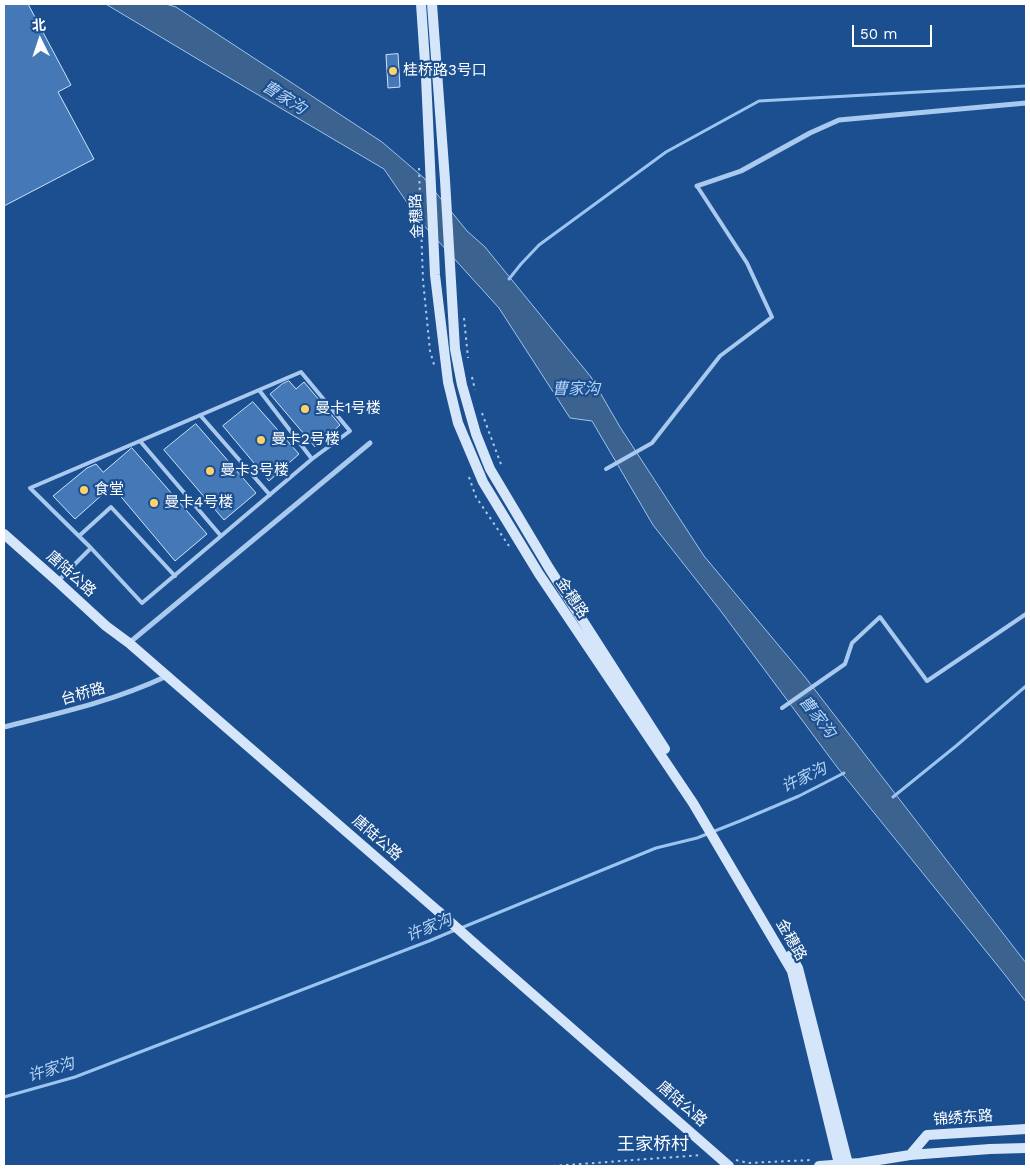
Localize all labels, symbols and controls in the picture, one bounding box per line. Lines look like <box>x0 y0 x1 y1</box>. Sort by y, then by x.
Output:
north arrow <box>15 15 65 65</box>
scale bar <box>855 15 935 47</box>
text: 北 <box>31 17 46 34</box>
text: 50 m <box>860 25 897 43</box>
place label: 桂桥路3号口 <box>403 62 487 80</box>
marker: 桂桥路3号口 <box>387 65 399 77</box>
water label: 曹家沟 <box>259 77 309 119</box>
street label: 金穗路 <box>407 193 427 239</box>
water label: 曹家沟 <box>552 379 600 399</box>
place label: 曼卡1号楼 <box>315 400 381 418</box>
marker: 曼卡1号楼 <box>299 403 311 415</box>
place label: 曼卡2号楼 <box>271 431 340 449</box>
marker: 曼卡2号楼 <box>255 434 267 446</box>
place label: 曼卡3号楼 <box>220 462 289 480</box>
marker: 曼卡3号楼 <box>204 465 216 477</box>
place label: 食堂 <box>94 481 124 499</box>
marker: 食堂 <box>78 484 90 496</box>
place label: 曼卡4号楼 <box>164 494 233 512</box>
marker: 曼卡4号楼 <box>148 497 160 509</box>
street label: 唐陆公路 <box>43 547 99 601</box>
street label: 金穗路 <box>552 574 592 622</box>
street label: 台桥路 <box>59 679 107 709</box>
water label: 曹家沟 <box>795 692 839 742</box>
water label: 许家沟 <box>778 759 830 797</box>
street label: 唐陆公路 <box>348 812 406 864</box>
water label: 许家沟 <box>403 910 455 946</box>
street label: 金穗路 <box>772 916 810 964</box>
water label: 许家沟 <box>25 1054 77 1086</box>
street label: 唐陆公路 <box>653 1078 711 1130</box>
street label: 锦绣东路 <box>932 1107 994 1129</box>
district label: 王家桥村 <box>617 1134 689 1156</box>

